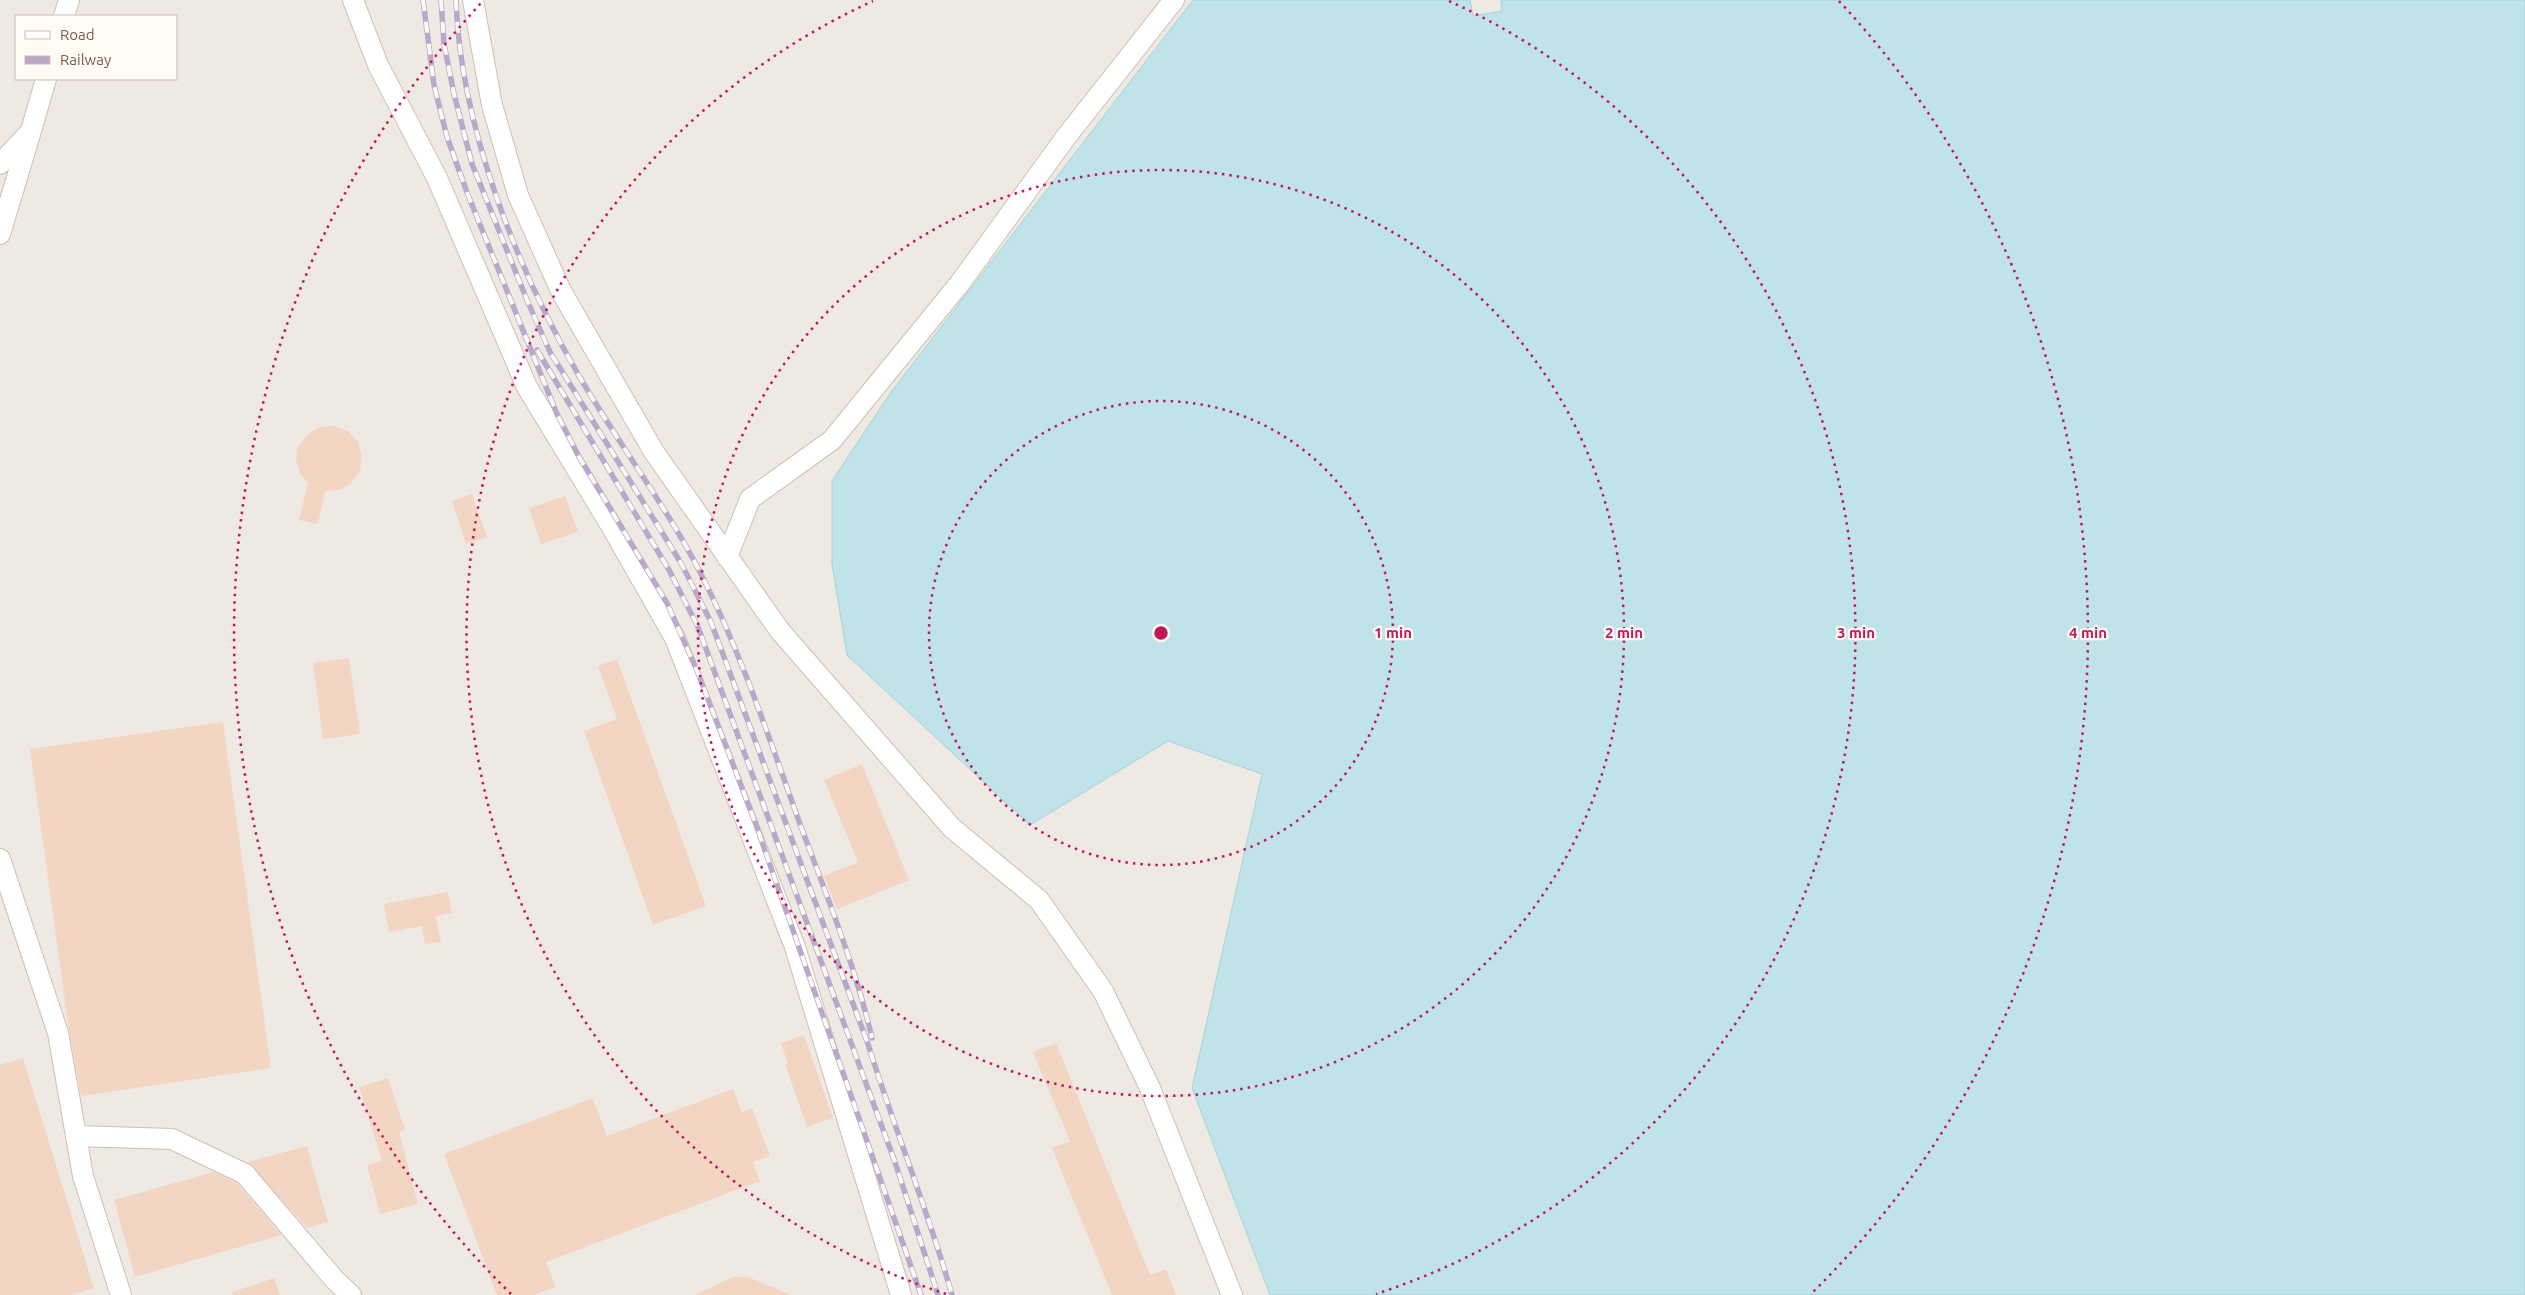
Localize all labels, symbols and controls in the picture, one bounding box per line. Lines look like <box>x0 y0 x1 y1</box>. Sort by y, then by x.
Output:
legend <box>15 15 178 80</box>
text: Road <box>60 26 95 43</box>
text: Railway <box>60 51 111 68</box>
centre of rings <box>1152 624 1170 642</box>
text: 1 min <box>1374 624 1412 641</box>
text: 2 min <box>1605 624 1643 641</box>
text: 3 min <box>1837 624 1875 641</box>
text: 4 min <box>2069 624 2107 641</box>

